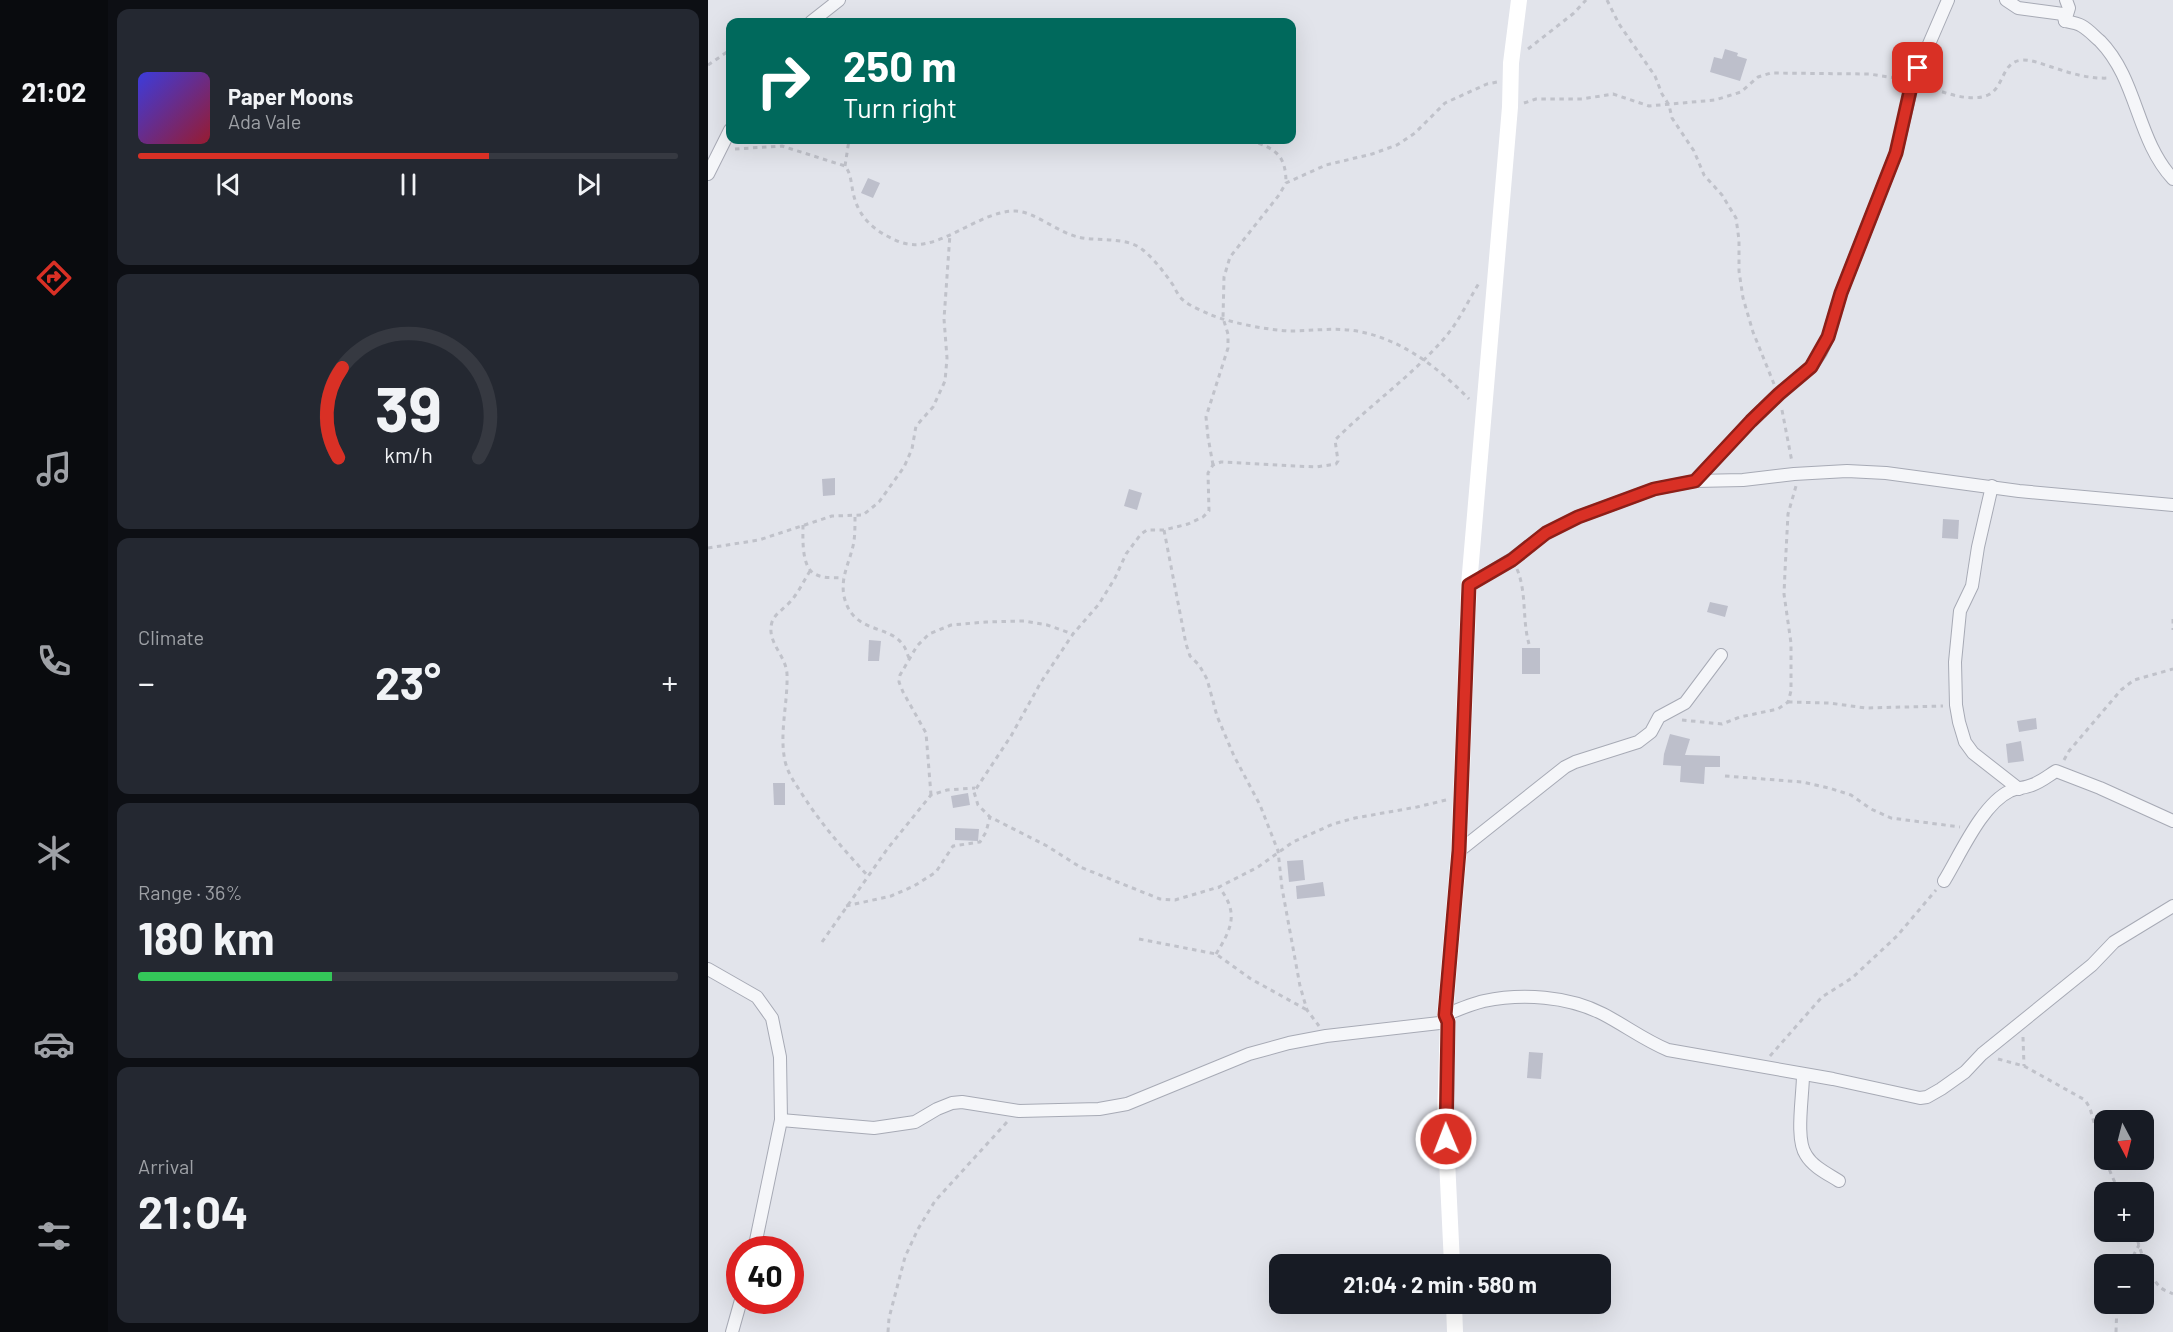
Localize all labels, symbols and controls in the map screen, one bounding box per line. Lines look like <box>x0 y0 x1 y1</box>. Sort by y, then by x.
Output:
text: 250 m <box>843 40 957 90</box>
icon: right <box>744 42 822 120</box>
pin <box>1892 42 1943 93</box>
icon: arrive <box>1901 51 1934 84</box>
text: 21:02 <box>22 75 86 107</box>
text: Paper Moons <box>228 83 353 109</box>
text: Turn right <box>843 91 957 123</box>
text: Ada Vale <box>228 109 301 133</box>
icon: previous <box>212 168 245 201</box>
icon: pause <box>392 168 425 201</box>
icon: next <box>572 168 605 201</box>
icon: directions <box>33 257 75 299</box>
text: 39 <box>375 371 441 445</box>
text: km/h <box>384 443 432 468</box>
icon: music <box>33 448 75 490</box>
text: Climate <box>138 625 204 649</box>
icon: phone <box>33 640 75 682</box>
text: 23° <box>375 655 441 709</box>
text: − <box>138 662 155 702</box>
text: + <box>661 662 678 702</box>
icon: climate <box>33 832 75 874</box>
text: Range · 36% <box>138 880 242 904</box>
text: 180 km <box>138 910 275 964</box>
icon: car <box>33 1023 75 1065</box>
position arrow <box>1414 1107 1478 1171</box>
north arrow <box>2094 1110 2154 1170</box>
map controls <box>2094 1110 2154 1314</box>
text: Arrival <box>138 1154 194 1178</box>
button: + <box>2094 1182 2154 1242</box>
text: 21:04 <box>138 1184 248 1238</box>
icon: filters <box>33 1215 75 1257</box>
speed limit sign: 40 <box>726 1236 804 1314</box>
button: − <box>2094 1254 2154 1314</box>
text: 21:04 · 2 min · 580 m <box>1343 1271 1537 1297</box>

